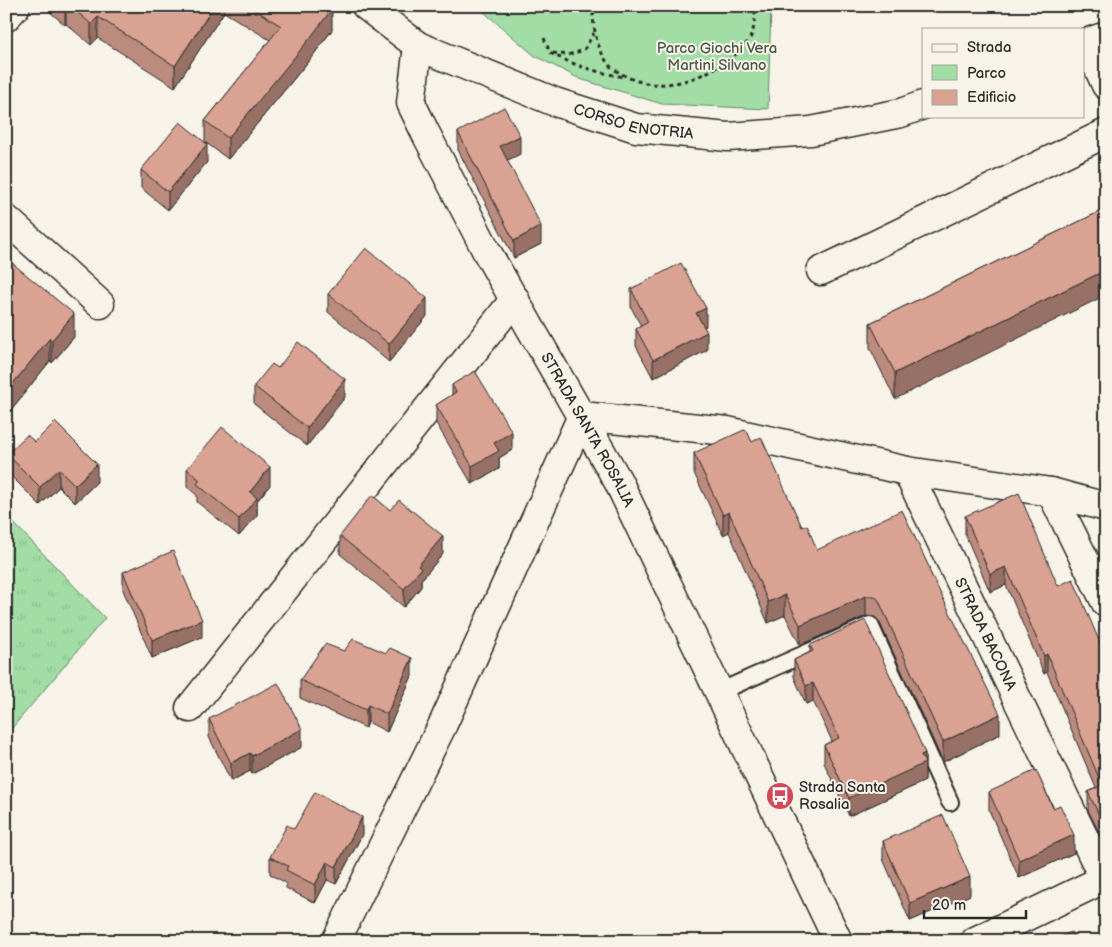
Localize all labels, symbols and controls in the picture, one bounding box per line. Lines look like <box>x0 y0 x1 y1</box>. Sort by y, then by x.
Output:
legend <box>922 28 1084 118</box>
text: Strada <box>967 38 1011 57</box>
park label: Parco Giochi Vera Martini Silvano <box>657 39 777 75</box>
text: Parco <box>967 64 1006 83</box>
text: Edificio <box>967 88 1016 107</box>
street label: CORSO ENOTRIA <box>571 99 695 143</box>
street label: STRADA SANTA ROSALIA <box>537 349 639 511</box>
street label: STRADA BACONA <box>950 574 1021 694</box>
place label: Strada Santa Rosalia <box>799 778 886 814</box>
bus stop icon: Strada Santa Rosalia <box>765 781 795 811</box>
scale bar <box>924 887 1027 919</box>
text: 20 m <box>932 896 966 915</box>

